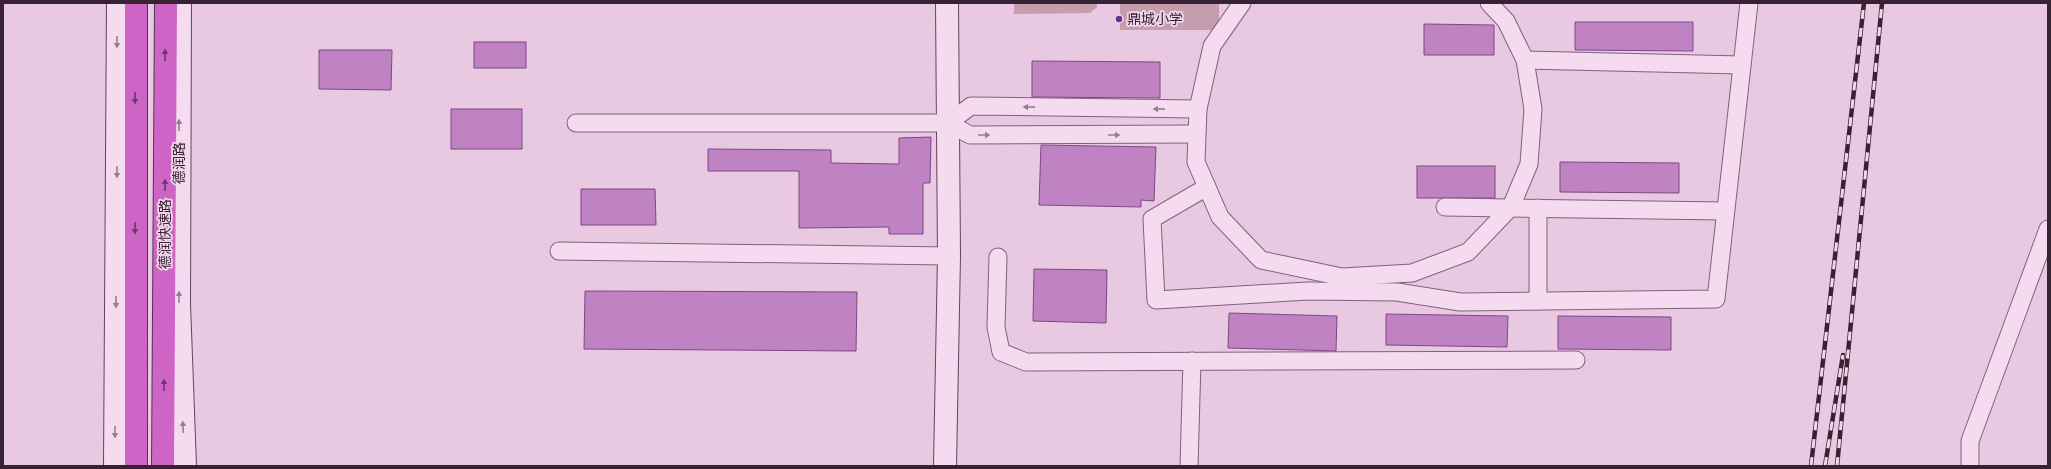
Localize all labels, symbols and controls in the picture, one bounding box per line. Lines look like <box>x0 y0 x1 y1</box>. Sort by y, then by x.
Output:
place label: 鼎城小学 <box>1127 9 1183 28</box>
marker: 鼎城小学 <box>1114 14 1124 24</box>
one-way arrow <box>114 36 120 49</box>
one-way arrow <box>162 48 168 61</box>
one-way arrow <box>132 92 138 105</box>
one-way arrow <box>1022 104 1035 110</box>
one-way arrow <box>1152 106 1165 112</box>
one-way arrow <box>176 118 182 131</box>
one-way arrow <box>978 132 991 138</box>
one-way arrow <box>1108 132 1121 138</box>
street label: 德润路 <box>169 142 188 184</box>
one-way arrow <box>114 166 120 179</box>
one-way arrow <box>162 178 168 191</box>
street label: 德润快速路 <box>155 199 174 269</box>
one-way arrow <box>132 222 138 235</box>
one-way arrow <box>176 290 182 303</box>
one-way arrow <box>113 296 119 309</box>
one-way arrow <box>161 378 167 391</box>
one-way arrow <box>180 421 187 433</box>
one-way arrow <box>112 426 118 439</box>

